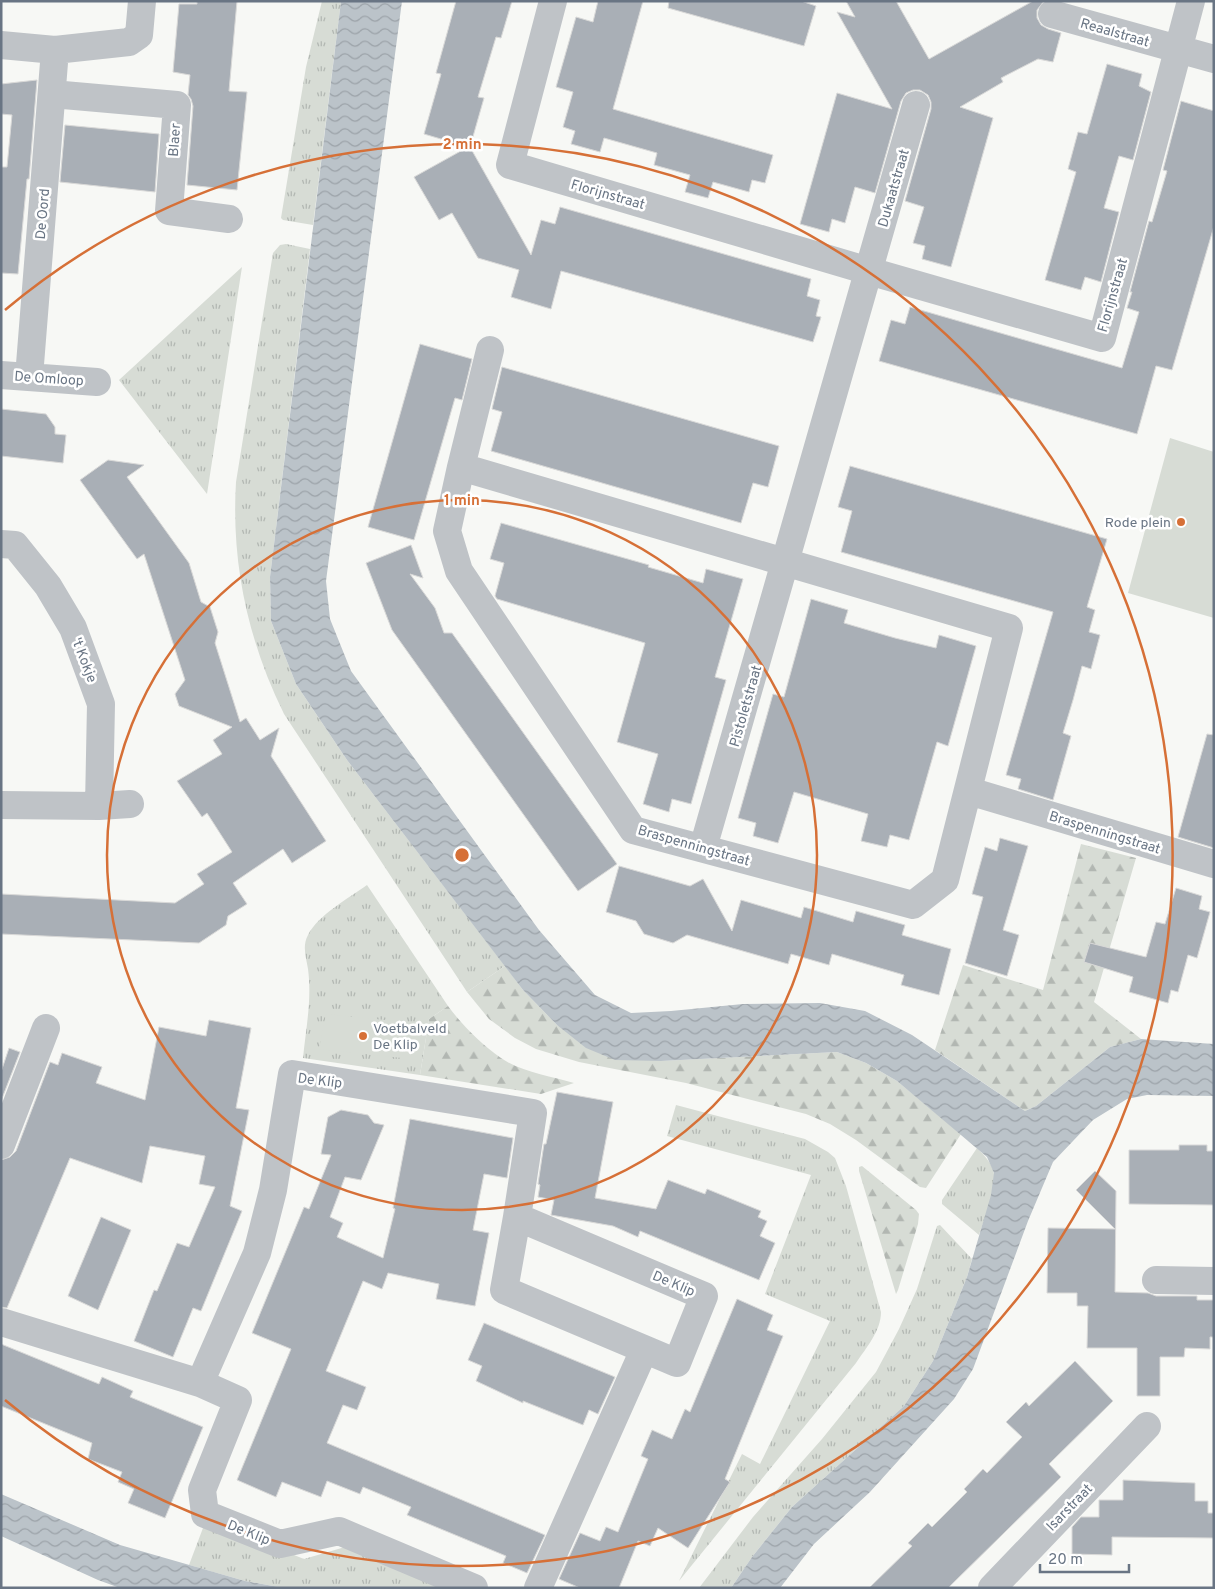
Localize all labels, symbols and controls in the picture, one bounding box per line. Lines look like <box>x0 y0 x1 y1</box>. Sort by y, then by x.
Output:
street label: Reaalstraat <box>1078 15 1151 51</box>
street label: Blaer <box>166 122 185 157</box>
text: 2 min <box>442 136 482 155</box>
street label: Dukaatstraat <box>875 147 914 229</box>
street label: Florijnstraat <box>569 177 647 214</box>
street label: De Oord <box>33 188 54 240</box>
street label: Florijnstraat <box>1095 256 1132 334</box>
street label: De Omloop <box>14 369 84 390</box>
text: 1 min <box>444 492 480 511</box>
place label: Rode plein <box>1105 515 1171 532</box>
marker: Rode plein <box>1175 516 1187 528</box>
street label: 't Kokje <box>67 636 100 685</box>
street label: Pistoletstraat <box>727 664 766 749</box>
street label: Braspenningstraat <box>1047 808 1162 858</box>
street label: Braspenningstraat <box>636 822 752 871</box>
centre of rings <box>453 846 471 864</box>
place label: Voetbalveld De Klip <box>373 1021 447 1054</box>
marker: Voetbalveld De Klip <box>357 1030 369 1042</box>
street label: De Klip <box>297 1070 343 1093</box>
street label: De Klip <box>650 1268 697 1301</box>
street label: Isarstraat <box>1043 1481 1097 1535</box>
street label: De Klip <box>225 1517 272 1550</box>
scale bar <box>1040 1542 1129 1574</box>
text: 20 m <box>1048 1551 1083 1570</box>

